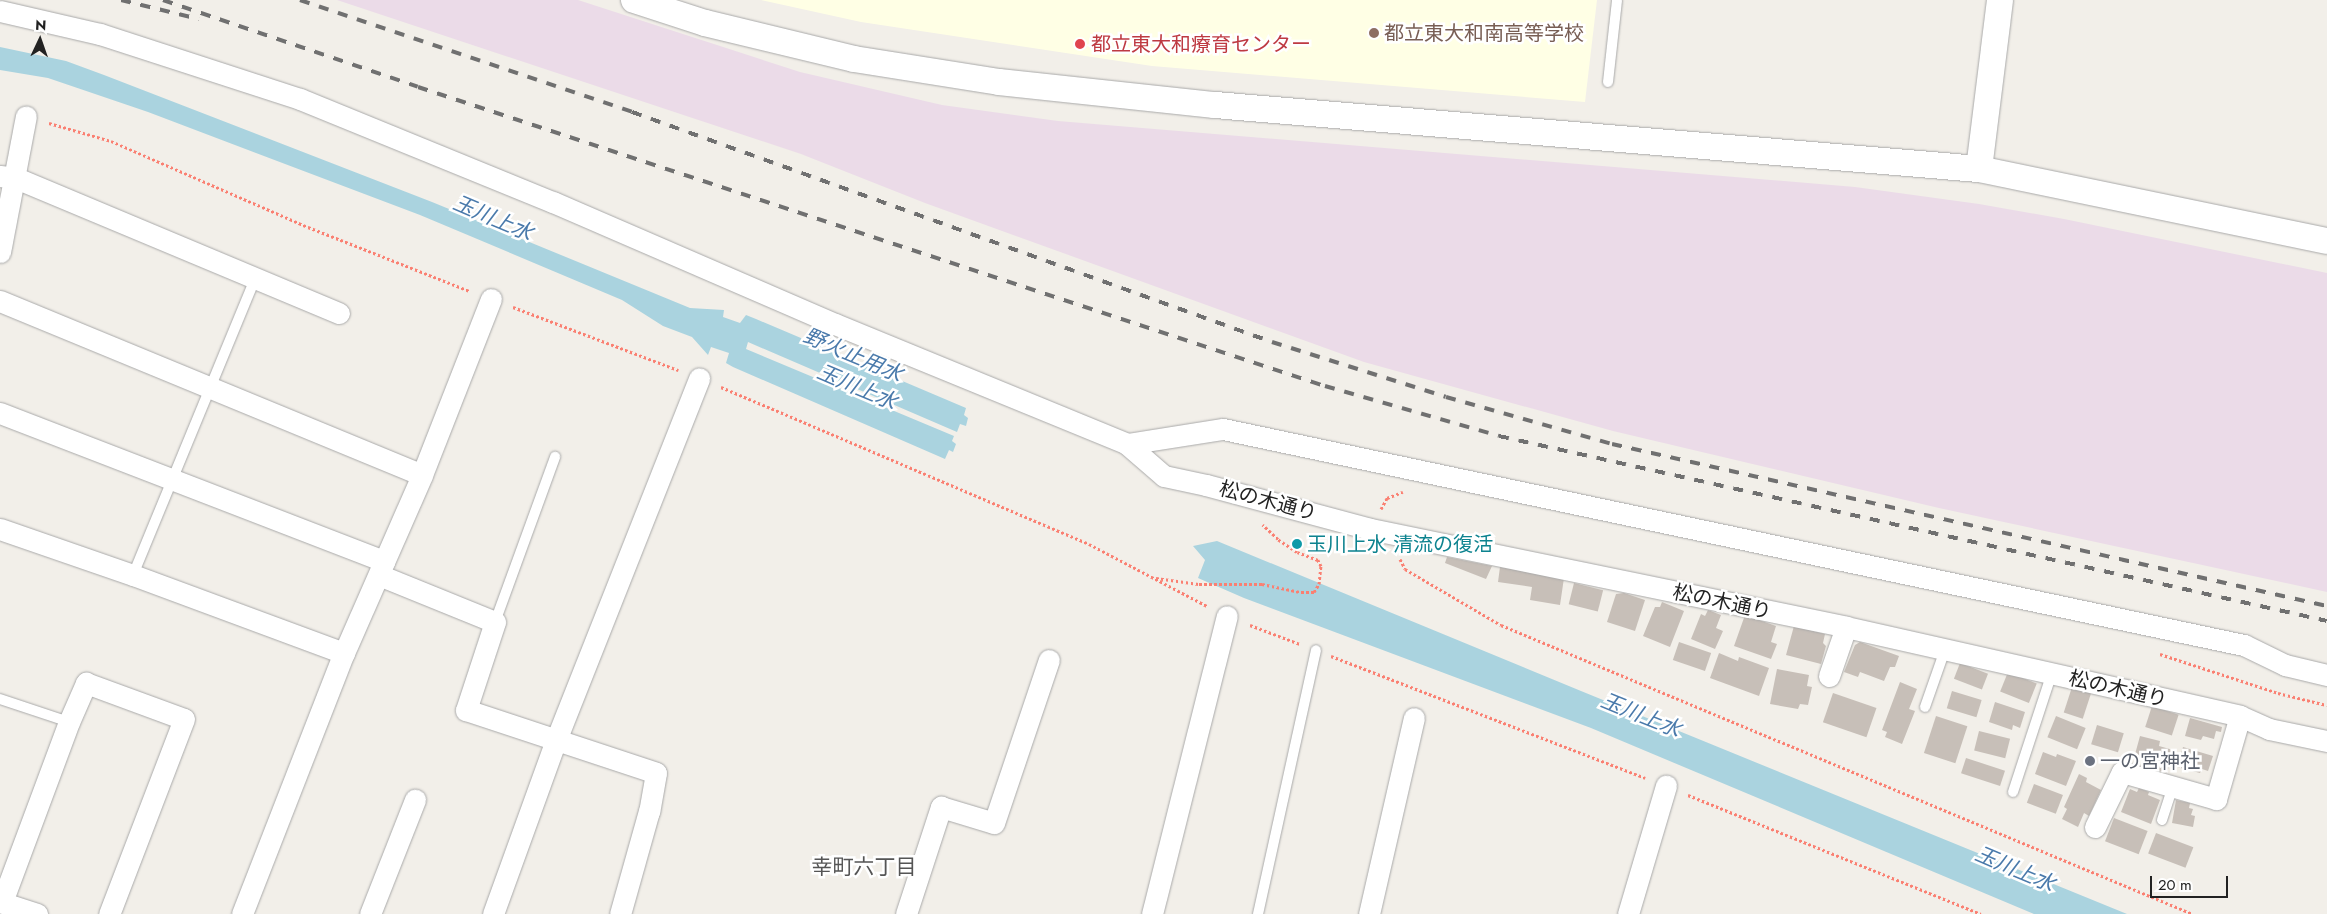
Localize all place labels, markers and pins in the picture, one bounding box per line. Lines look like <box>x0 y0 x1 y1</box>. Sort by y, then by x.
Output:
place label: 都立東大和南高等学校 <box>1384 21 1584 45</box>
marker: 都立東大和南高等学校 <box>1368 27 1380 39</box>
place label: 都立東大和療育センター <box>1091 32 1311 56</box>
marker: 都立東大和療育センター <box>1073 37 1087 51</box>
place label: 玉川上水 清流の復活 <box>1307 532 1493 556</box>
marker: 玉川上水 清流の復活 <box>1291 538 1303 550</box>
place label: 一の宮神社 <box>2100 749 2200 773</box>
marker: 一の宮神社 <box>2084 755 2096 767</box>

